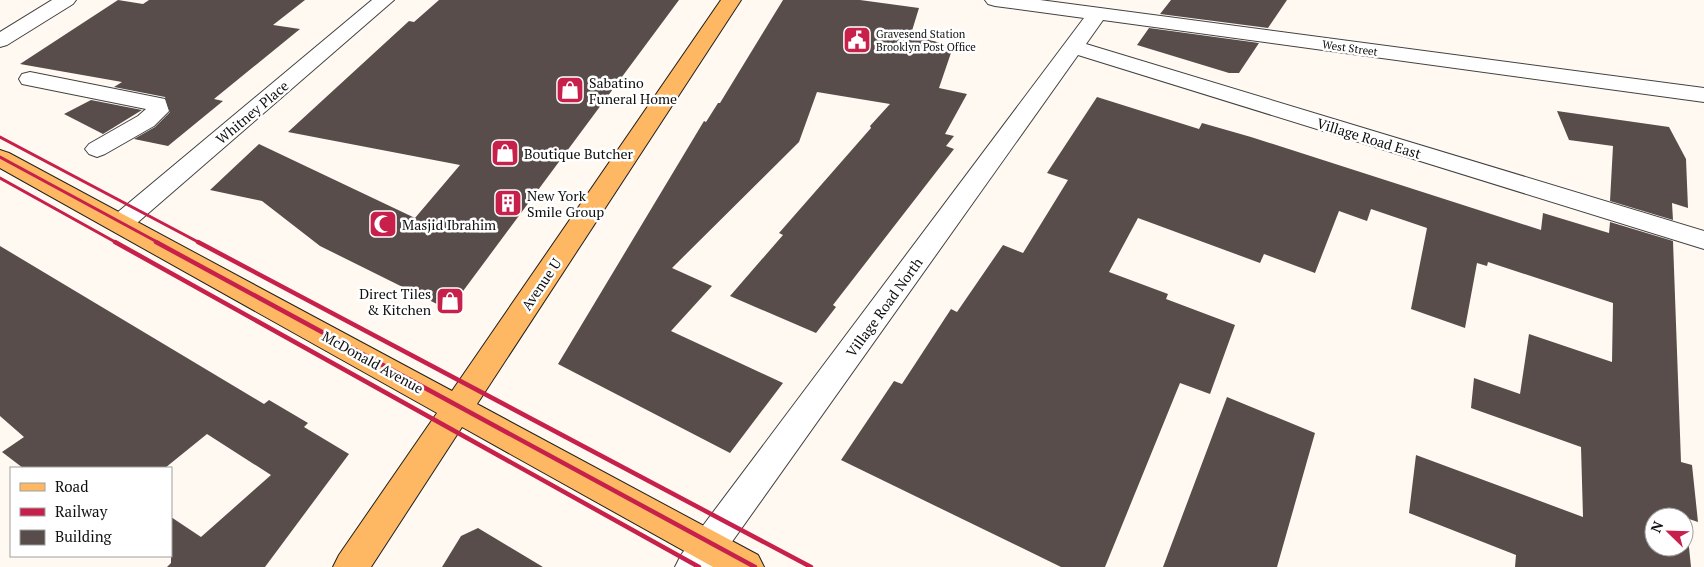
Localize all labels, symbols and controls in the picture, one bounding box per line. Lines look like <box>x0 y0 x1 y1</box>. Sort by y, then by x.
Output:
public building icon: Gravesend Station Brooklyn Post Office <box>842 25 872 55</box>
place label: Gravesend Station Brooklyn Post Office <box>876 27 976 54</box>
street label: West Street <box>1321 37 1379 59</box>
place label: Sabatino Funeral Home <box>589 73 677 108</box>
shop icon: Sabatino Funeral Home <box>555 75 585 105</box>
street label: Whitney Place <box>212 76 292 148</box>
street label: Village Road East <box>1314 113 1424 163</box>
shop icon: Boutique Butcher <box>490 138 520 168</box>
place label: Boutique Butcher <box>524 144 634 163</box>
place label: New York Smile Group <box>527 186 604 221</box>
building icon: New York Smile Group <box>493 188 523 218</box>
mosque icon: Masjid Ibrahim <box>368 209 398 239</box>
place label: Masjid Ibrahim <box>402 215 496 234</box>
street label: Village Road North <box>841 253 927 361</box>
street label: Avenue U <box>517 254 566 314</box>
place label: Direct Tiles & Kitchen <box>359 284 432 319</box>
shop icon: Direct Tiles & Kitchen <box>435 286 465 316</box>
street label: McDonald Avenue <box>319 326 427 398</box>
legend <box>10 467 172 557</box>
text: Road <box>55 476 88 496</box>
text: Railway <box>55 501 108 521</box>
north arrow <box>1644 507 1694 557</box>
text: N <box>1646 518 1668 535</box>
text: Building <box>55 526 113 546</box>

